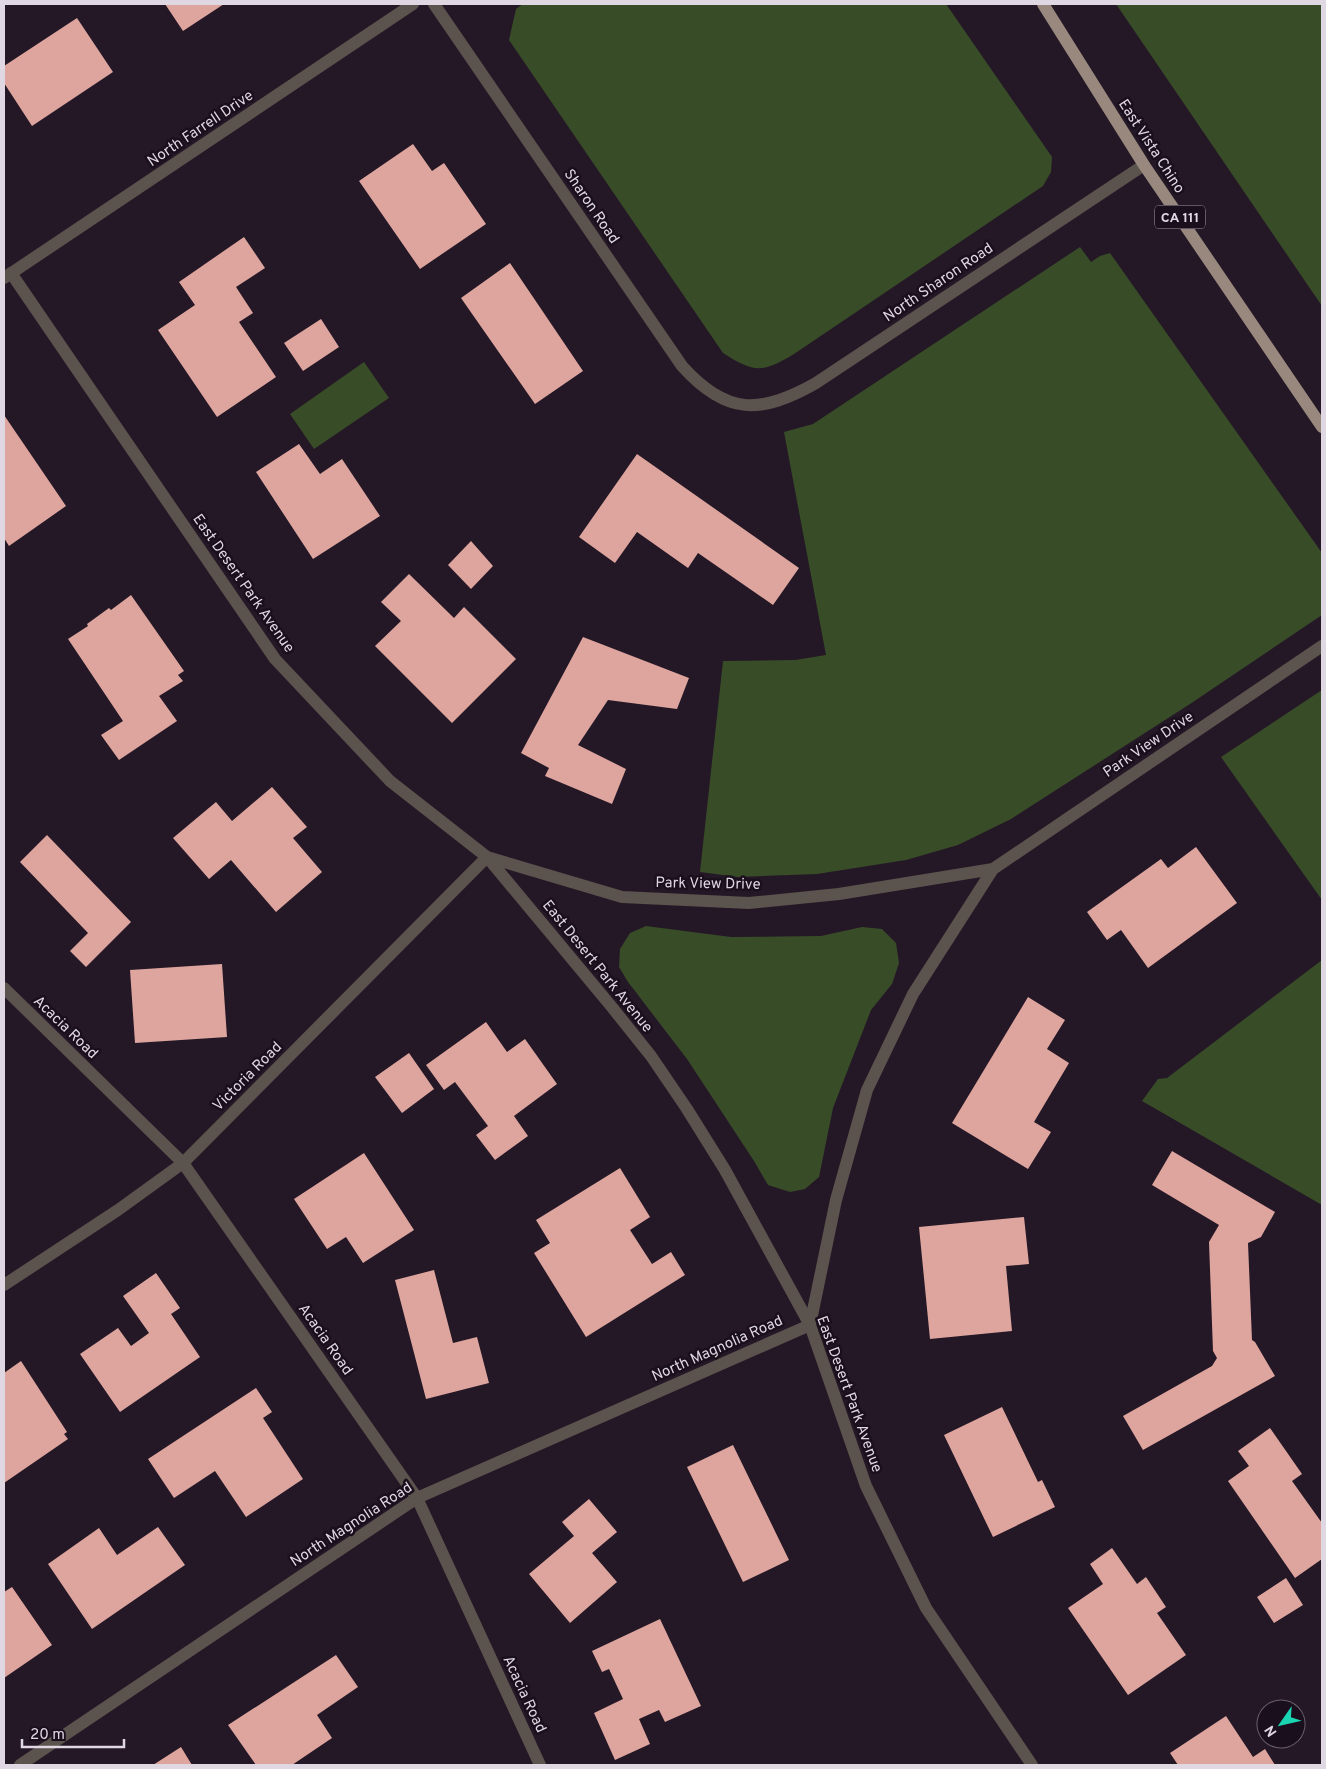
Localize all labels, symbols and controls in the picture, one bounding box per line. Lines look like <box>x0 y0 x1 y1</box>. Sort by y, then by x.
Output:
street label: North Farrell Drive <box>144 87 257 172</box>
street label: East Vista Chino <box>1113 96 1188 198</box>
street label: Sharon Road <box>559 166 623 248</box>
road number: CA 111 <box>1155 206 1205 228</box>
street label: North Sharon Road <box>880 239 997 327</box>
street label: East Desert Park Avenue <box>188 511 298 657</box>
street label: Park View Drive <box>1100 708 1198 783</box>
street label: Park View Drive <box>655 874 761 895</box>
street label: East Desert Park Avenue <box>537 897 656 1037</box>
street label: Acacia Road <box>29 992 101 1064</box>
street label: Victoria Road <box>209 1038 287 1116</box>
street label: Acacia Road <box>293 1300 356 1379</box>
street label: North Magnolia Road <box>649 1312 786 1387</box>
street label: East Desert Park Avenue <box>811 1314 886 1475</box>
street label: North Magnolia Road <box>287 1479 416 1572</box>
street label: Acacia Road <box>498 1653 550 1736</box>
north arrow <box>1256 1699 1306 1749</box>
scale bar <box>22 1716 125 1748</box>
text: N <box>1262 1722 1281 1739</box>
text: 20 m <box>30 1726 65 1745</box>

